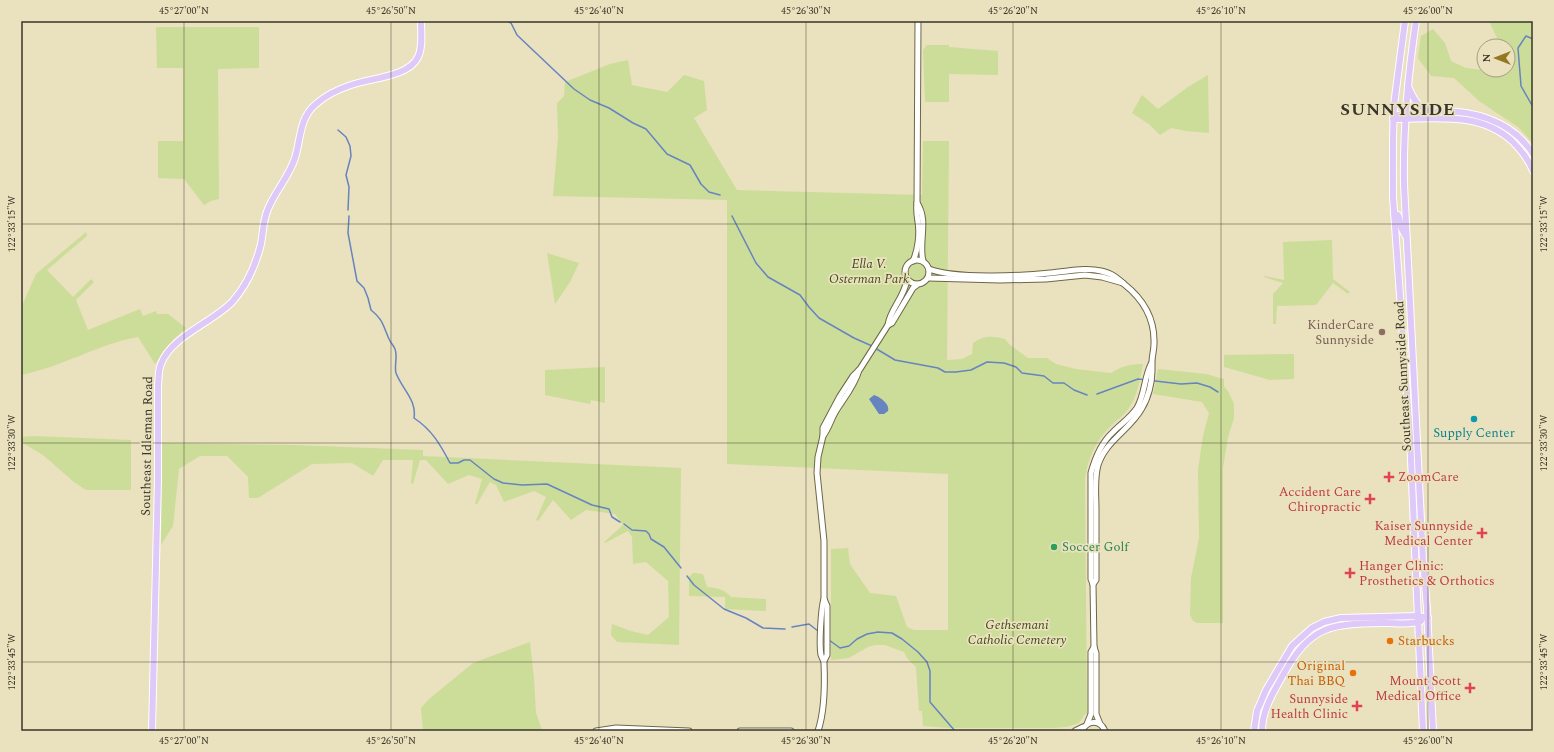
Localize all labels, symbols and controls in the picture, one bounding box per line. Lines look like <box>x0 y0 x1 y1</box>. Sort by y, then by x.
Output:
text: 45°27'00"N <box>159 3 209 19</box>
text: 45°26'50"N <box>366 3 416 19</box>
text: 45°26'40"N <box>574 3 624 19</box>
text: 45°26'30"N <box>781 3 831 19</box>
text: 45°26'20"N <box>988 3 1038 19</box>
text: 45°26'10"N <box>1196 3 1246 19</box>
text: 45°26'00"N <box>1403 3 1453 19</box>
north arrow <box>1476 38 1516 78</box>
text: N <box>1478 53 1495 62</box>
district label: SUNNYSIDE <box>1340 97 1456 123</box>
text: 122°33'15"W <box>4 195 20 252</box>
text: 122°33'15"W <box>1536 195 1552 252</box>
park label: Ella V. Osterman Park <box>829 254 909 289</box>
street label: Southeast Sunnyside Road <box>1389 300 1417 452</box>
place label: KinderCare Sunnyside <box>1307 315 1374 350</box>
marker: KinderCare Sunnyside <box>1377 327 1387 337</box>
street label: Southeast Idleman Road <box>136 376 158 516</box>
text: 122°33'30"W <box>4 414 20 471</box>
marker: Supply Center <box>1469 414 1479 424</box>
text: 122°33'30"W <box>1536 414 1552 471</box>
place label: Supply Center <box>1433 423 1515 443</box>
place label: ZoomCare <box>1398 467 1459 487</box>
marker: ZoomCare <box>1383 471 1395 483</box>
place label: Accident Care Chiropractic <box>1279 482 1361 517</box>
marker: Accident Care Chiropractic <box>1364 493 1376 505</box>
place label: Kaiser Sunnyside Medical Center <box>1374 516 1473 551</box>
marker: Kaiser Sunnyside Medical Center <box>1476 527 1488 539</box>
place label: Soccer Golf <box>1062 537 1130 557</box>
marker: Soccer Golf <box>1049 542 1059 552</box>
place label: Hanger Clinic: Prosthetics & Orthotics <box>1359 556 1495 591</box>
marker: Hanger Clinic: Prosthetics & Orthotics <box>1344 567 1356 579</box>
park label: Gethsemani Catholic Cemetery <box>968 615 1066 650</box>
place label: Starbucks <box>1398 631 1455 651</box>
text: 122°33'45"W <box>4 633 20 690</box>
text: 122°33'45"W <box>1536 633 1552 690</box>
marker: Starbucks <box>1385 636 1395 646</box>
place label: Original Thai BBQ <box>1287 656 1346 691</box>
marker: Original Thai BBQ <box>1348 668 1358 678</box>
place label: Mount Scott Medical Office <box>1375 671 1461 706</box>
marker: Mount Scott Medical Office <box>1464 682 1476 694</box>
place label: Sunnyside Health Clinic <box>1270 689 1348 724</box>
marker: Sunnyside Health Clinic <box>1351 700 1363 712</box>
text: 45°27'00"N <box>159 733 209 749</box>
text: 45°26'50"N <box>366 733 416 749</box>
text: 45°26'40"N <box>574 733 624 749</box>
text: 45°26'30"N <box>781 733 831 749</box>
text: 45°26'20"N <box>988 733 1038 749</box>
text: 45°26'10"N <box>1196 733 1246 749</box>
text: 45°26'00"N <box>1403 733 1453 749</box>

